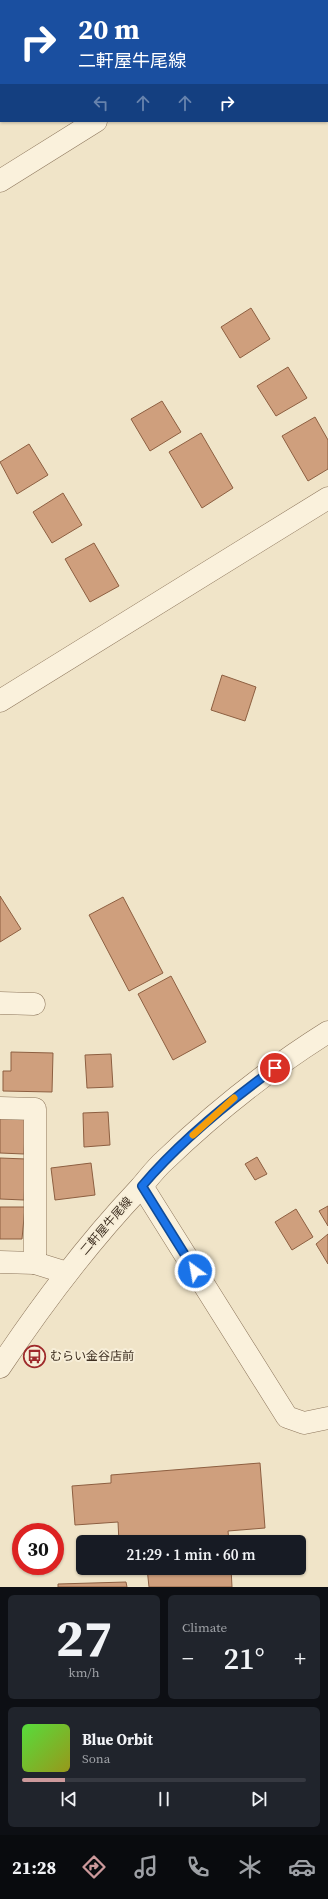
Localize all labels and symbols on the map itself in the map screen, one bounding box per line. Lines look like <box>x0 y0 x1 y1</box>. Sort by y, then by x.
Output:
pin <box>258 1051 292 1085</box>
street label: 二軒屋牛尾線 <box>76 1194 136 1258</box>
position arrow <box>174 1250 216 1292</box>
bus stop icon: むらい金谷店前 <box>21 1343 47 1369</box>
place label: むらい金谷店前 <box>50 1348 134 1364</box>
speed limit sign: 30 <box>12 1523 64 1575</box>

